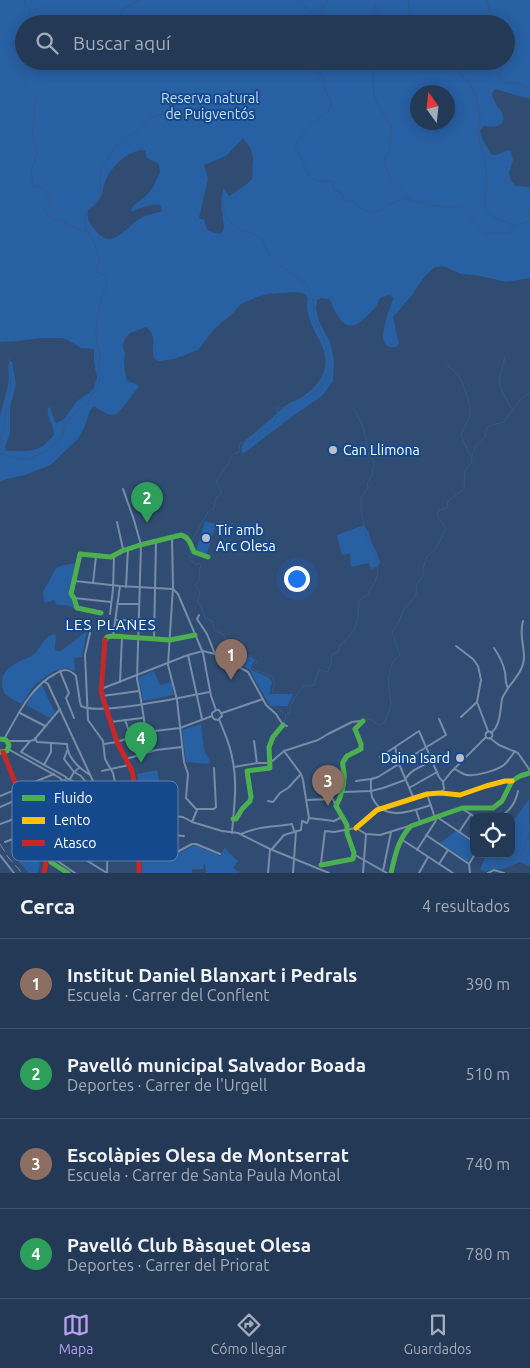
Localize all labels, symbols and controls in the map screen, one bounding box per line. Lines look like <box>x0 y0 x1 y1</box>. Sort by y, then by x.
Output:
search box <box>15 15 515 70</box>
icon: search <box>33 29 61 57</box>
text: Buscar aquí <box>73 32 171 54</box>
north arrow <box>410 85 455 130</box>
park label: Reserva natural de Puigventós <box>161 90 259 122</box>
place label: Can Llimona <box>343 442 420 458</box>
marker: Can Llimona <box>327 444 339 456</box>
pin: 2 <box>131 482 163 523</box>
place label: Tir amb Arc Olesa <box>216 522 276 554</box>
marker: Tir amb Arc Olesa <box>200 532 212 544</box>
your location <box>284 566 310 592</box>
district label: LES PLANES <box>65 616 157 633</box>
pin: 1 <box>215 639 247 680</box>
pin: 4 <box>125 722 157 763</box>
place label: Daina Isard <box>381 750 450 766</box>
marker: Daina Isard <box>454 752 466 764</box>
pin: 3 <box>312 765 344 806</box>
legend <box>12 781 178 861</box>
text: Fluido <box>54 790 93 806</box>
text: Lento <box>54 812 91 828</box>
map controls <box>470 813 515 858</box>
button: locate <box>470 813 515 858</box>
text: Atasco <box>54 835 97 851</box>
text: Cerca <box>20 894 75 918</box>
text: 4 resultados <box>422 897 510 915</box>
text: Institut Daniel Blanxart i Pedrals <box>67 964 357 986</box>
text: 1 <box>31 975 41 993</box>
text: 390 m <box>465 975 510 993</box>
text: Escuela · Carrer del Conflent <box>67 986 270 1004</box>
text: Pavelló municipal Salvador Boada <box>67 1054 366 1076</box>
text: 2 <box>31 1065 41 1083</box>
text: 510 m <box>465 1065 510 1083</box>
text: Deportes · Carrer de l'Urgell <box>67 1076 267 1094</box>
text: Escolàpies Olesa de Montserrat <box>67 1144 349 1166</box>
text: 3 <box>31 1155 41 1173</box>
text: 740 m <box>465 1155 510 1173</box>
text: Escuela · Carrer de Santa Paula Montal <box>67 1166 341 1184</box>
text: Pavelló Club Bàsquet Olesa <box>67 1234 311 1256</box>
text: 4 <box>31 1245 41 1263</box>
text: 780 m <box>465 1245 510 1263</box>
text: Deportes · Carrer del Priorat <box>67 1256 269 1274</box>
tab: Mapa <box>59 1311 93 1357</box>
tab: Cómo llegar <box>211 1311 286 1357</box>
tab: Guardados <box>404 1311 471 1357</box>

